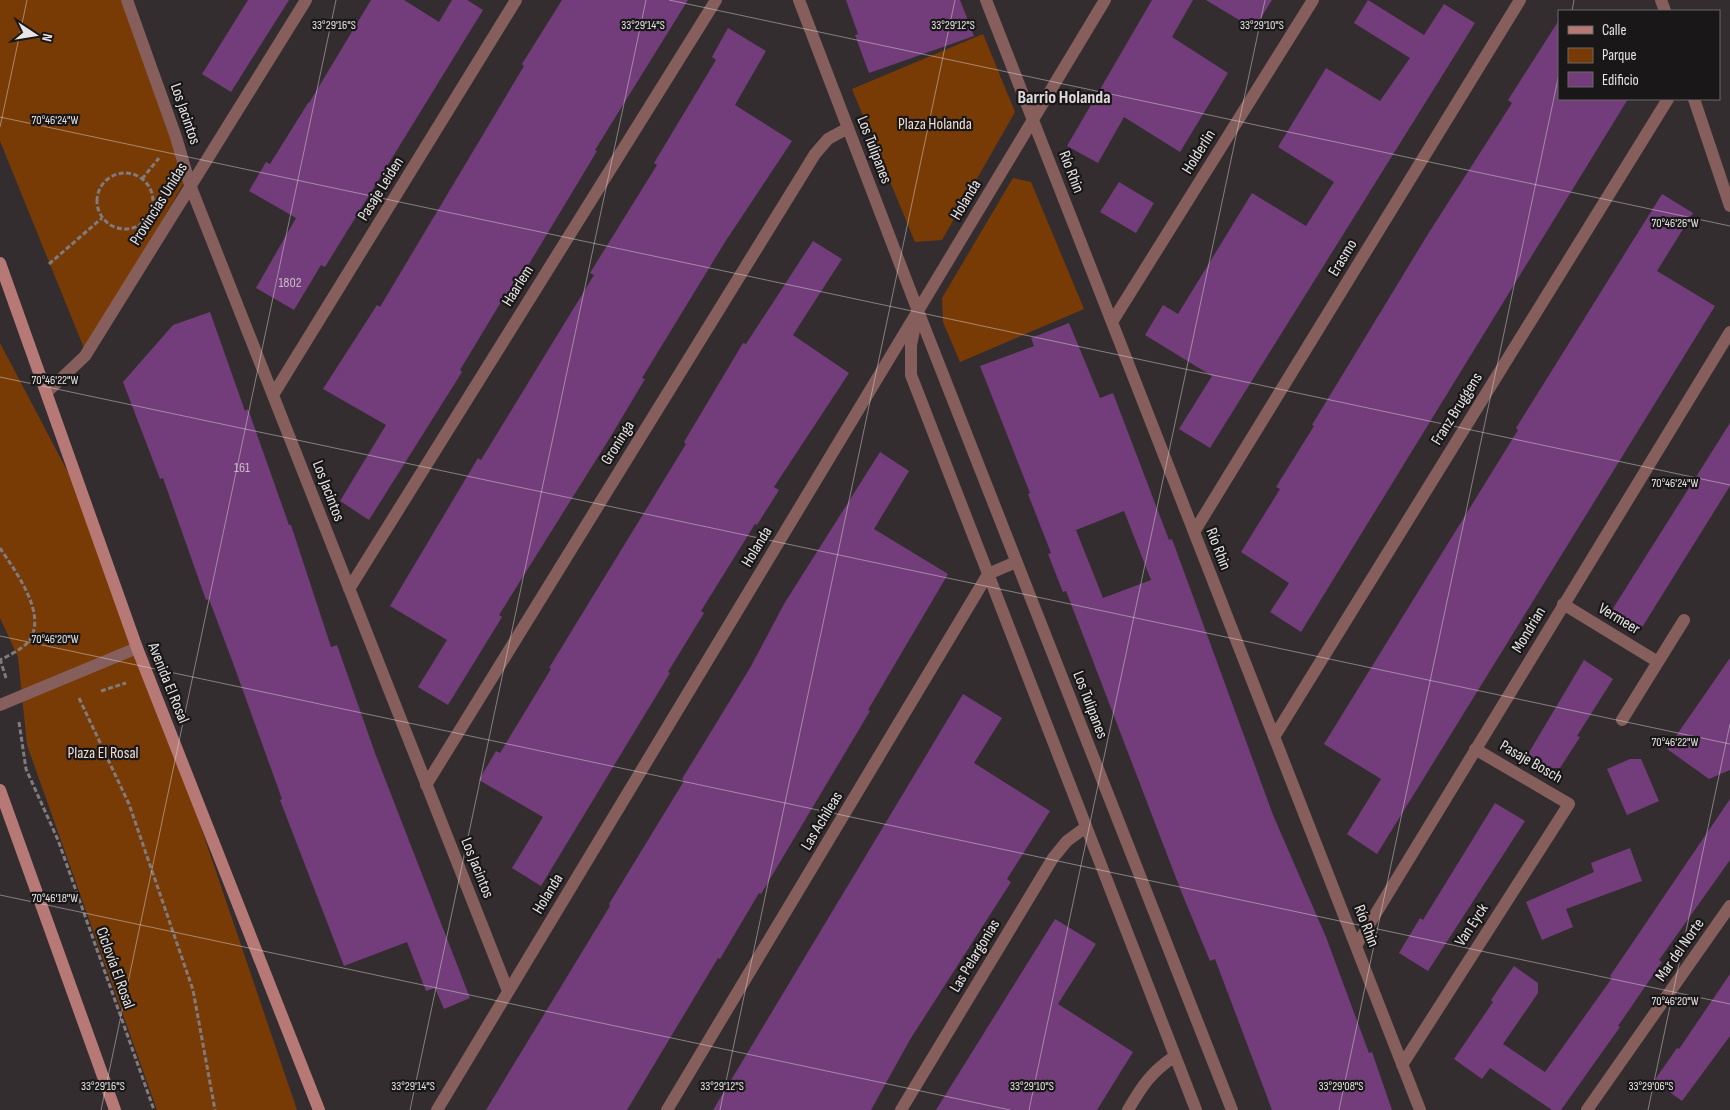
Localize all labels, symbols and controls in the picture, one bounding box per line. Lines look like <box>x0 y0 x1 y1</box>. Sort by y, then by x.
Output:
north arrow <box>10 10 60 60</box>
legend <box>1558 10 1720 100</box>
text: 33°29'16"S <box>312 18 356 33</box>
text: 33°29'14"S <box>621 18 665 33</box>
text: 33°29'12"S <box>931 18 975 33</box>
text: 33°29'10"S <box>1240 18 1284 33</box>
text: Calle <box>1602 21 1626 40</box>
text: N <box>38 32 56 43</box>
text: Parque <box>1602 46 1637 65</box>
text: Edificio <box>1602 71 1639 90</box>
street label: Los Jacintos <box>166 81 204 147</box>
district label: Barrio Holanda <box>1017 87 1111 108</box>
text: 70°46'24"W <box>32 113 79 128</box>
street label: Los Tulipanes <box>852 114 896 187</box>
park label: Plaza Holanda <box>898 115 972 134</box>
street label: Holderlin <box>1178 126 1220 178</box>
street label: Río Rhin <box>1054 148 1088 196</box>
street label: Pasaje Leiden <box>354 154 408 224</box>
street label: Provincias Unidas <box>126 159 192 249</box>
street label: Holanda <box>947 176 985 224</box>
text: 70°46'26"W <box>1651 216 1699 231</box>
street label: Erasmo <box>1325 236 1361 280</box>
street label: Haarlem <box>498 262 538 310</box>
house number: 1802 <box>278 274 302 291</box>
street label: Franz Bruggens <box>1427 369 1487 449</box>
text: 70°46'22"W <box>32 373 79 388</box>
street label: Groninga <box>597 418 639 468</box>
street label: Los Jacintos <box>308 458 348 524</box>
house number: 161 <box>234 459 250 476</box>
text: 70°46'24"W <box>1652 476 1699 491</box>
street label: Holanda <box>738 523 776 571</box>
street label: Río Rhin <box>1201 525 1235 573</box>
street label: Vermeer <box>1595 599 1644 639</box>
street label: Mondrian <box>1508 604 1550 656</box>
text: 70°46'20"W <box>31 632 79 647</box>
street label: Avenida El Rosal <box>143 639 193 726</box>
street label: Los Tulipanes <box>1068 669 1112 742</box>
text: 70°46'22"W <box>1652 735 1699 750</box>
street label: Pasaje Bosch <box>1496 736 1566 788</box>
park label: Plaza El Rosal <box>67 744 139 763</box>
street label: Las Achileas <box>797 788 847 854</box>
street label: Los Jacintos <box>456 835 498 901</box>
street label: Holanda <box>529 870 567 918</box>
text: 70°46'18"W <box>32 891 78 906</box>
street label: Van Eyck <box>1451 900 1493 950</box>
street label: Río Rhin <box>1349 902 1383 950</box>
street label: Mar del Norte <box>1652 915 1708 985</box>
street label: Las Pelargonias <box>946 916 1004 996</box>
street label: Ciclovía El Rosal <box>91 925 139 1011</box>
text: 70°46'20"W <box>1651 994 1699 1009</box>
text: 33°29'16"S <box>81 1079 125 1094</box>
text: 33°29'14"S <box>391 1079 435 1094</box>
text: 33°29'12"S <box>700 1079 744 1094</box>
text: 33°29'10"S <box>1010 1079 1054 1094</box>
text: 33°29'08"S <box>1319 1079 1363 1094</box>
text: 33°29'06"S <box>1628 1079 1674 1094</box>

